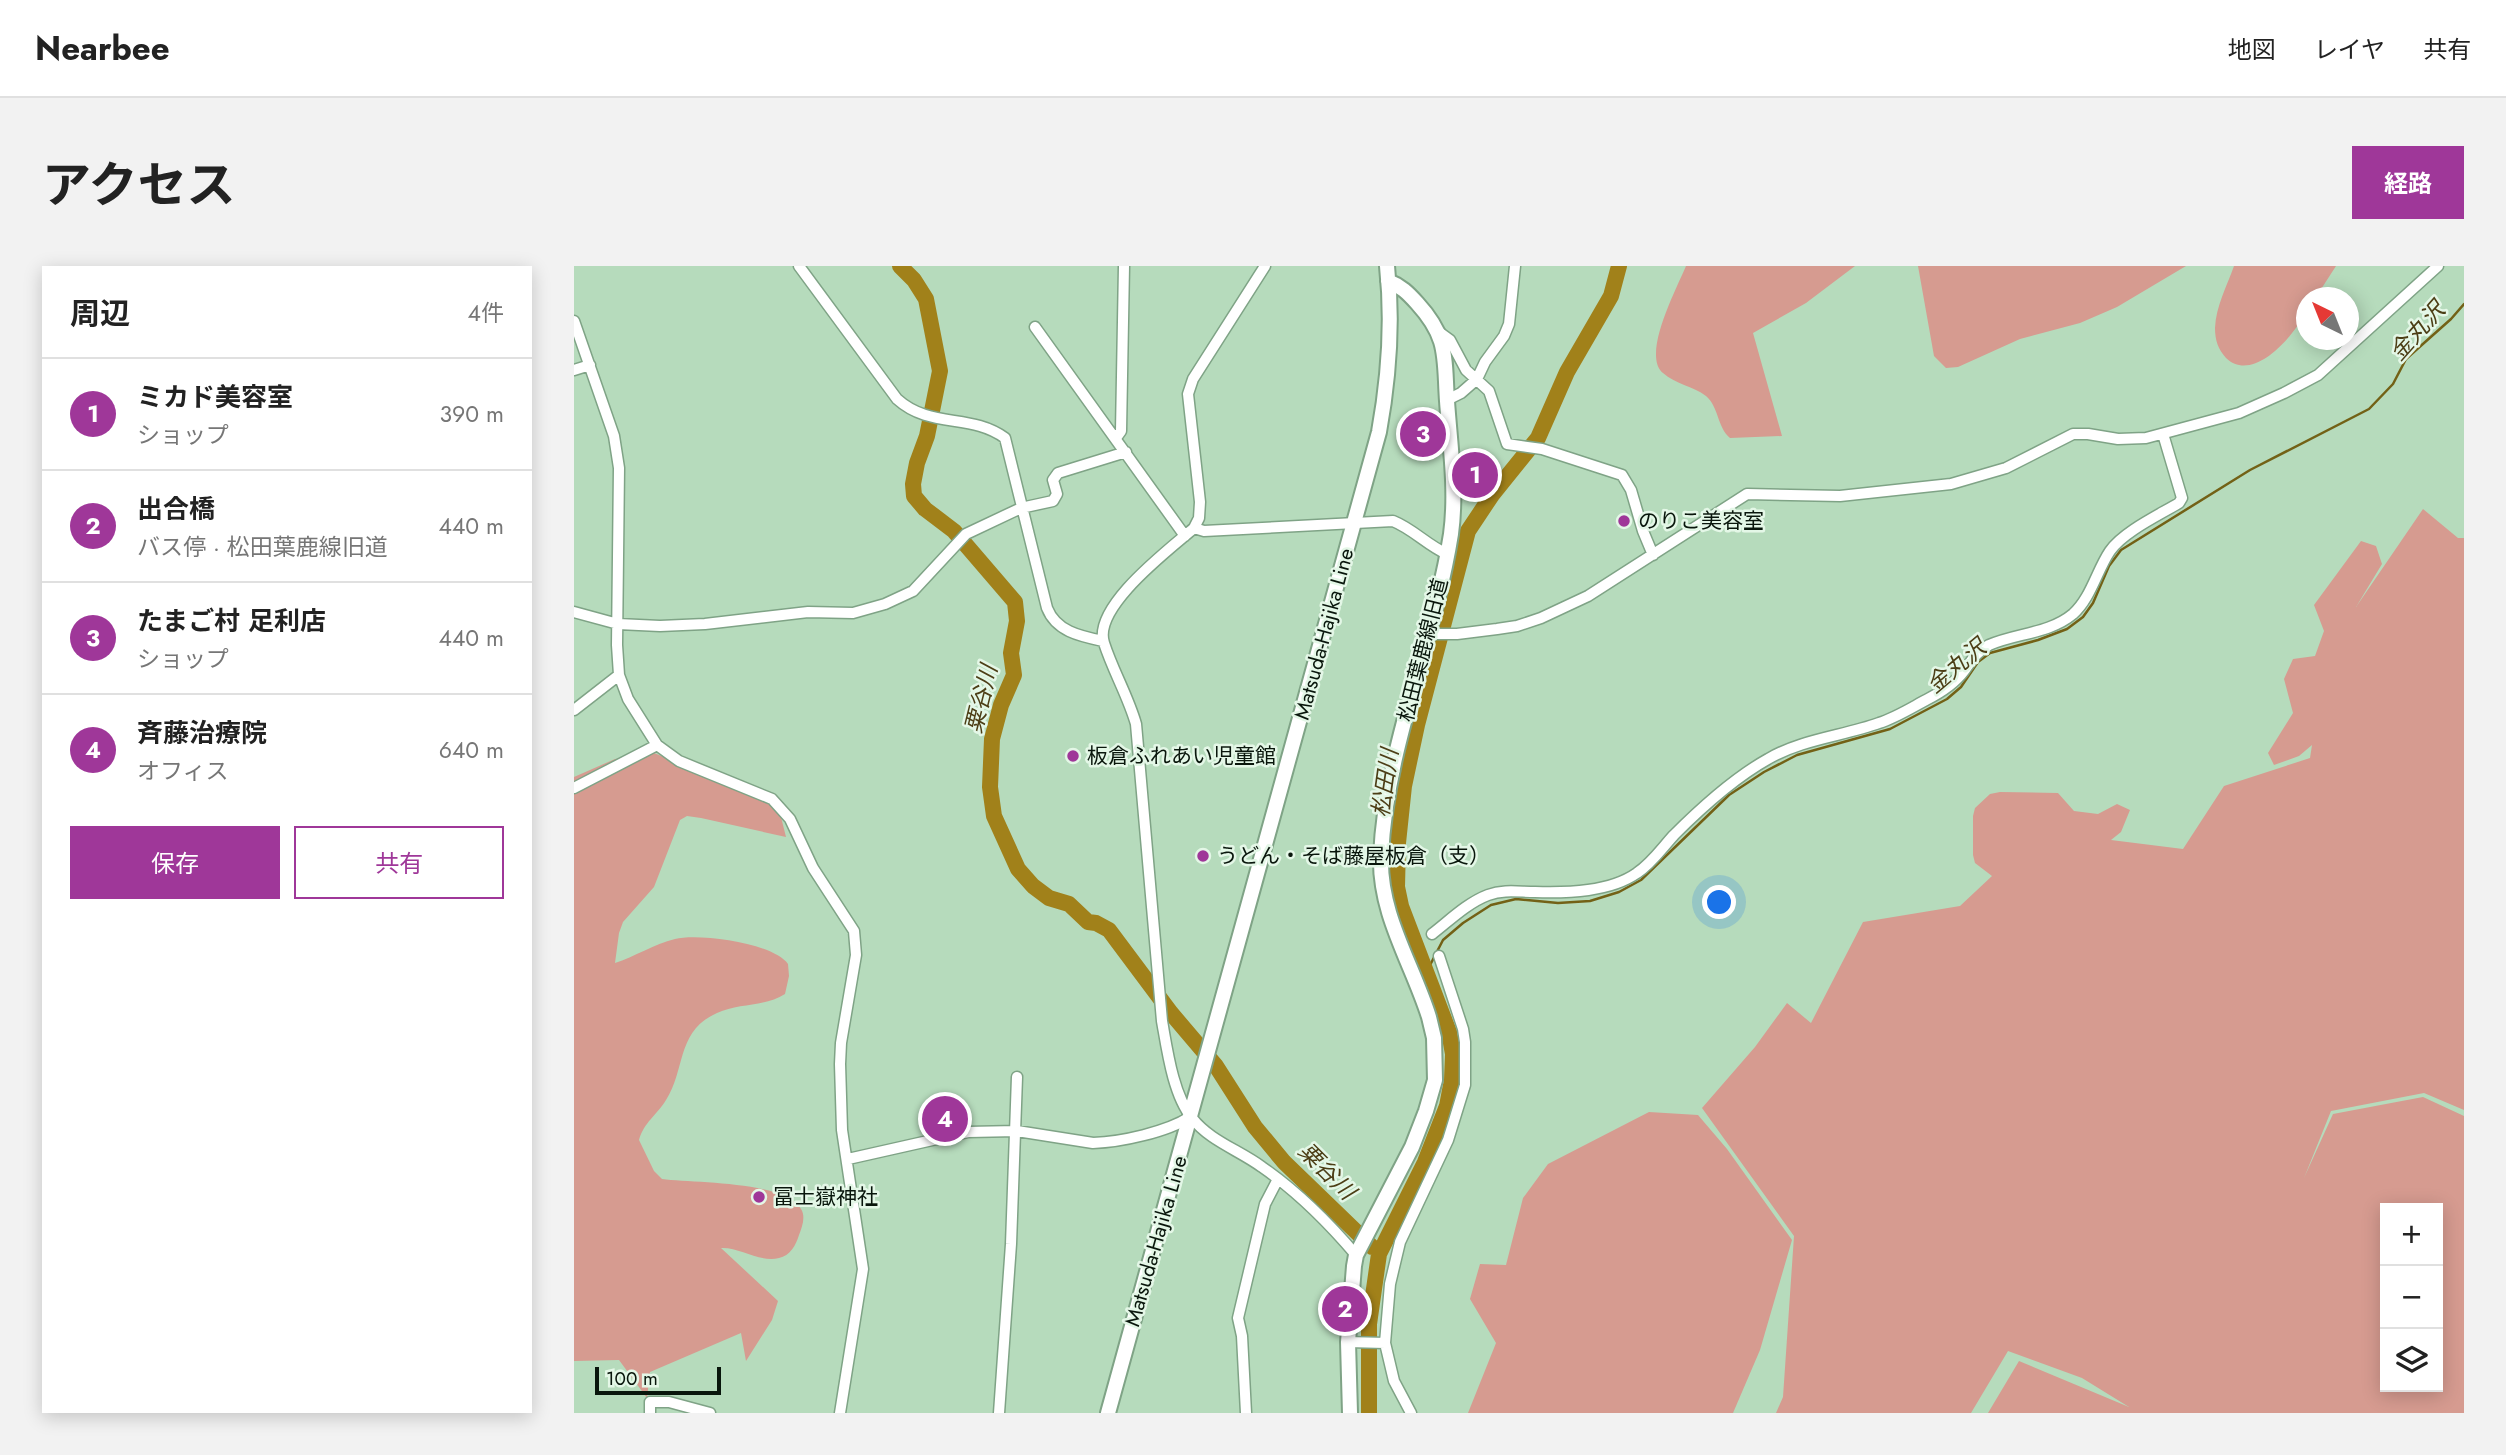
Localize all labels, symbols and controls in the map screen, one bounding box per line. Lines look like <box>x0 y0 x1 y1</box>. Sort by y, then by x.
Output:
text: Nearbee <box>35 25 170 72</box>
text: 地図 <box>2228 32 2276 67</box>
text: レイヤ <box>2314 32 2385 67</box>
text: 共有 <box>2423 32 2471 67</box>
button: 経路 <box>2352 146 2464 219</box>
text: アクセス <box>42 150 236 220</box>
north arrow <box>2296 287 2359 350</box>
text: 周辺 <box>70 292 130 335</box>
water label: 金丸沢 <box>2381 292 2455 368</box>
text: 4件 <box>468 296 504 330</box>
text: ミカド美容室 <box>137 378 293 416</box>
text: 1 <box>87 397 99 431</box>
text: 390 m <box>440 397 504 431</box>
pin: 3 <box>1400 408 1446 460</box>
text: ショップ <box>137 418 229 452</box>
pin: 1 <box>1452 449 1498 501</box>
text: 出合橋 <box>137 490 215 528</box>
place label: のりこ美容室 <box>1638 506 1764 536</box>
text: 2 <box>85 509 101 543</box>
text: 440 m <box>439 509 504 543</box>
marker: のりこ美容室 <box>1616 513 1632 529</box>
text: バス停 · 松田葉鹿線旧道 <box>137 530 388 564</box>
street label: Matsuda-Hajika Line <box>1287 545 1361 723</box>
street label: 松田葉鹿線旧道 <box>1391 575 1455 725</box>
text: たまご村 足利店 <box>137 602 326 640</box>
text: 3 <box>86 621 100 655</box>
text: 440 m <box>439 621 504 655</box>
water label: 金丸沢 <box>1919 629 1996 701</box>
text: ショップ <box>137 642 229 676</box>
water label: 粟谷川 <box>956 659 1007 737</box>
text: 斉藤治療院 <box>137 714 267 752</box>
text: 4 <box>85 733 101 767</box>
text: 640 m <box>439 733 504 767</box>
place label: 板倉ふれあい児童館 <box>1087 741 1276 771</box>
water label: 松田川 <box>1363 743 1407 820</box>
marker: 板倉ふれあい児童館 <box>1065 748 1081 764</box>
text: オフィス <box>137 754 229 788</box>
button: 保存 <box>70 826 280 899</box>
button: 共有 <box>294 826 504 899</box>
place label: うどん・そば藤屋板倉（支） <box>1217 841 1490 871</box>
marker: うどん・そば藤屋板倉（支） <box>1195 848 1211 864</box>
your location <box>1702 885 1736 919</box>
pin: 4 <box>922 1093 968 1145</box>
water label: 粟谷川 <box>1291 1135 1366 1210</box>
street label: Matsuda-Hajika Line <box>1117 1152 1195 1330</box>
place label: 冨士嶽神社 <box>773 1182 878 1212</box>
marker: 冨士嶽神社 <box>751 1189 767 1205</box>
map controls <box>2380 1203 2443 1392</box>
button: + <box>2380 1203 2443 1266</box>
button: − <box>2380 1266 2443 1329</box>
pin: 2 <box>1322 1283 1368 1335</box>
button: layers <box>2380 1329 2443 1392</box>
scale bar <box>595 1364 721 1396</box>
text: 100 m <box>606 1365 658 1392</box>

